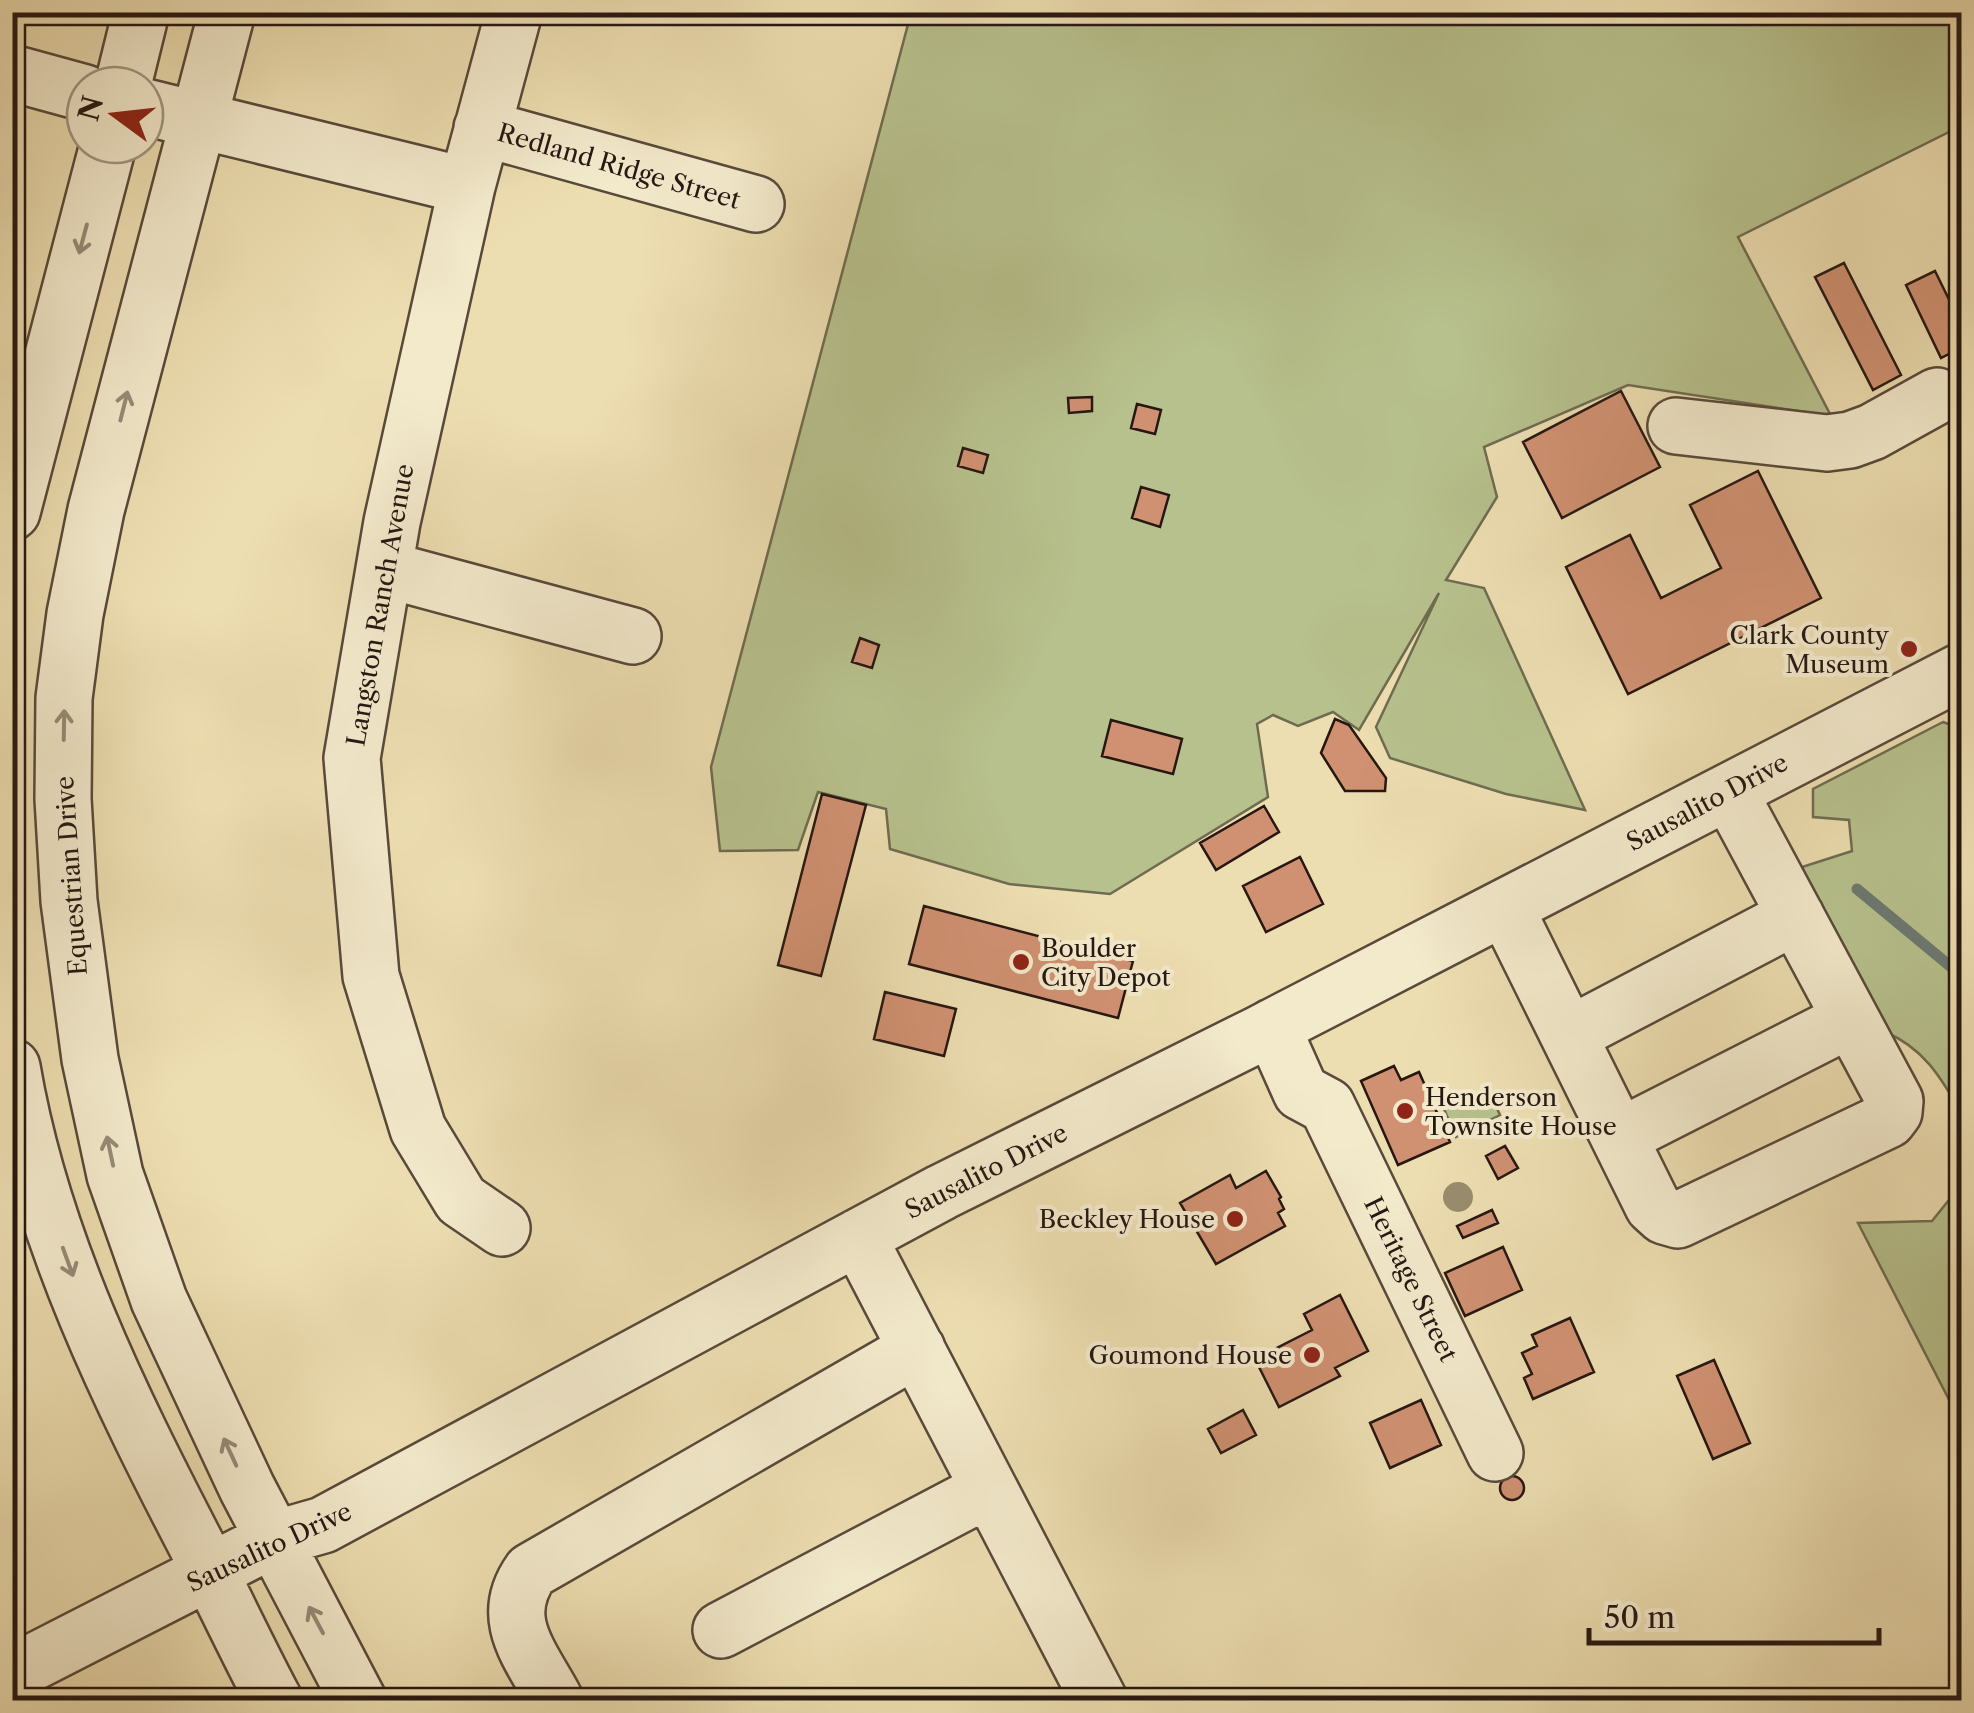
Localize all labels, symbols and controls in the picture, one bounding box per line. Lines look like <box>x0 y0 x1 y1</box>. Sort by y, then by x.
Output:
north arrow <box>65 65 165 165</box>
text: N <box>71 92 110 125</box>
street label: Redland Ridge Street <box>494 117 744 216</box>
one-way arrow <box>73 223 92 254</box>
one-way arrow <box>115 391 134 422</box>
street label: Langston Ranch Avenue <box>340 462 421 749</box>
place label: Clark County Museum <box>1730 620 1890 680</box>
marker: Clark County Museum <box>1898 638 1920 660</box>
one-way arrow <box>54 709 74 742</box>
street label: Sausalito Drive <box>1621 747 1793 858</box>
street label: Equestrian Drive <box>49 775 94 977</box>
place label: Boulder City Depot <box>1041 933 1171 993</box>
marker: Boulder City Depot <box>1010 951 1032 973</box>
place label: Henderson Townsite House <box>1425 1082 1617 1142</box>
marker: Henderson Townsite House <box>1394 1100 1416 1122</box>
street label: Sausalito Drive <box>900 1117 1073 1226</box>
one-way arrow <box>99 1136 118 1168</box>
street label: Heritage Street <box>1357 1192 1464 1367</box>
place label: Beckley House <box>1039 1204 1215 1235</box>
marker: Beckley House <box>1224 1208 1246 1230</box>
one-way arrow <box>60 1245 78 1277</box>
place label: Goumond House <box>1089 1340 1292 1371</box>
marker: Goumond House <box>1301 1344 1323 1366</box>
one-way arrow <box>220 1437 238 1468</box>
street label: Sausalito Drive <box>182 1496 357 1599</box>
scale bar <box>1589 1583 1879 1645</box>
text: 50 m <box>1604 1599 1675 1636</box>
one-way arrow <box>306 1605 325 1635</box>

